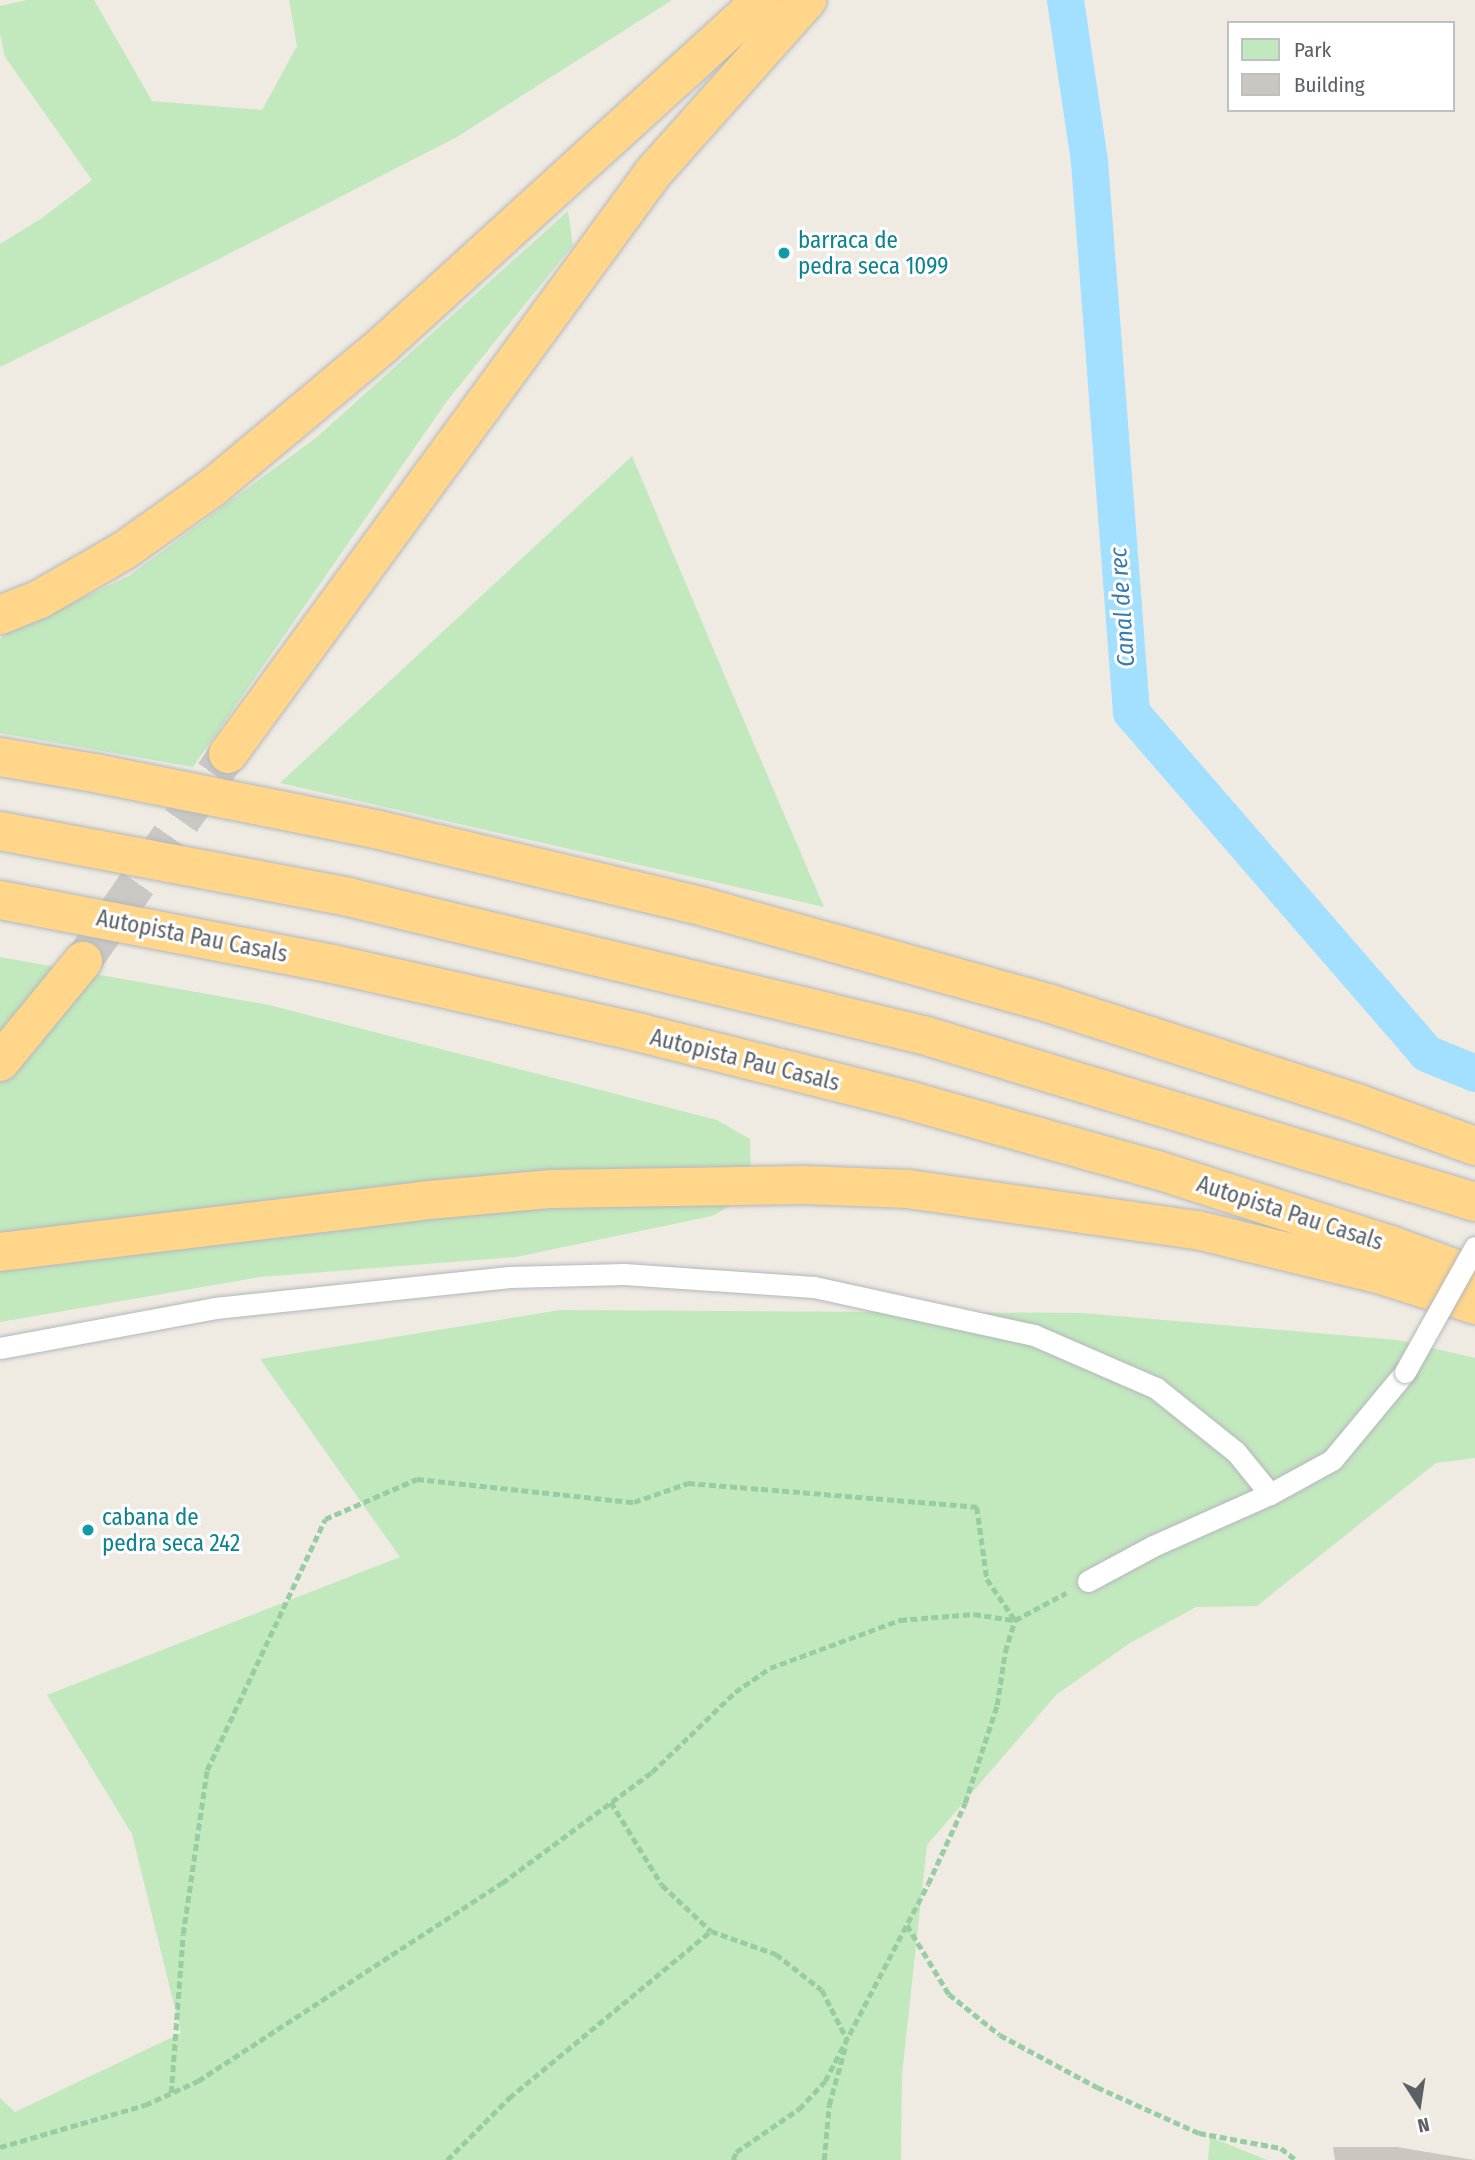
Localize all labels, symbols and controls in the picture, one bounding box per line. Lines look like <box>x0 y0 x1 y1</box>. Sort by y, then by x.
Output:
legend <box>1226 21 1454 112</box>
text: Park <box>1294 37 1331 63</box>
text: Building <box>1294 72 1365 98</box>
place label: barraca de pedra seca 1099 <box>798 226 949 280</box>
marker: barraca de pedra seca 1099 <box>776 245 792 261</box>
water label: Canal de rec <box>1104 546 1142 668</box>
street label: Autopista Pau Casals <box>94 904 290 968</box>
street label: Autopista Pau Casals <box>648 1023 842 1097</box>
street label: Autopista Pau Casals <box>1193 1170 1387 1256</box>
place label: cabana de pedra seca 242 <box>102 1503 240 1557</box>
marker: cabana de pedra seca 242 <box>80 1522 96 1538</box>
north arrow <box>1384 2069 1454 2139</box>
text: N <box>1416 2113 1431 2137</box>

